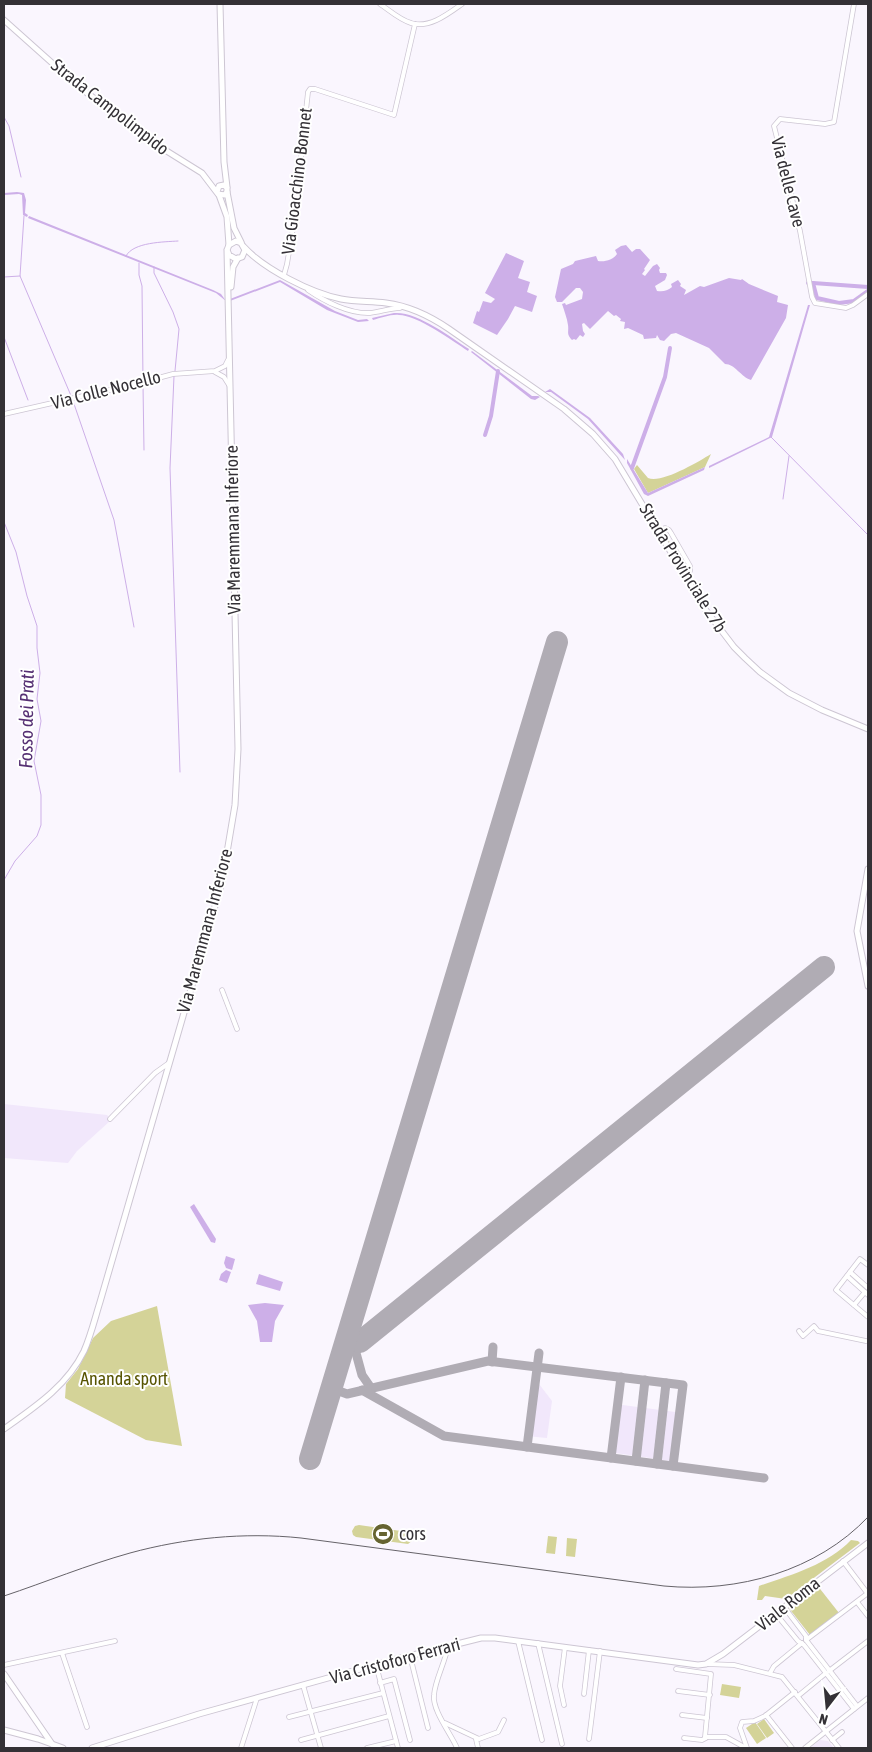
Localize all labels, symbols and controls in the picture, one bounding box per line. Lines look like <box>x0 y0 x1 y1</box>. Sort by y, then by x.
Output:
street label: Strada Campolimpido <box>47 54 173 159</box>
street label: Via Gioacchino Bonnet <box>277 106 316 256</box>
street label: Via delle Cave <box>767 135 810 229</box>
street label: Via Colle Nocello <box>49 366 163 413</box>
street label: Via Maremmana Inferiore <box>221 445 244 615</box>
street label: Strada Provinciale 27b <box>635 499 732 636</box>
water label: Fosso dei Prati <box>14 669 38 769</box>
street label: Via Maremmana Inferiore <box>172 846 237 1015</box>
park label: Ananda sport <box>80 1368 168 1389</box>
sports icon: cors <box>371 1522 395 1546</box>
place label: cors <box>399 1523 426 1544</box>
street label: Viale Roma <box>752 1572 824 1635</box>
street label: Via Cristoforo Ferrari <box>327 1633 462 1688</box>
north arrow <box>802 1682 852 1732</box>
text: N <box>817 1711 830 1728</box>

